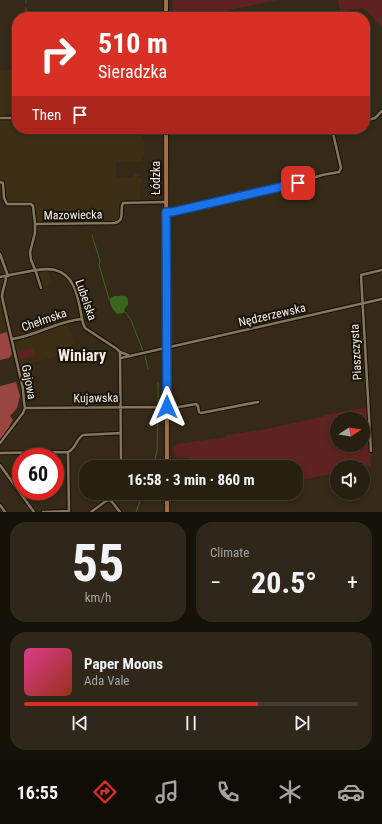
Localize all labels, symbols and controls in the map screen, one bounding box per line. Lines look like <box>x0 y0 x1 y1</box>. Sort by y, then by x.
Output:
text: 510 m <box>98 27 168 60</box>
icon: right <box>32 28 84 80</box>
text: Sieradzka <box>98 61 167 82</box>
icon: arrive <box>69 104 91 126</box>
text: Then <box>32 106 61 124</box>
street label: Łódzka <box>149 161 163 195</box>
pin <box>281 166 315 200</box>
icon: arrive <box>287 172 309 194</box>
street label: Mazowiecka <box>43 207 103 223</box>
street label: Lubelska <box>73 278 100 322</box>
street label: Nędzerzewska <box>237 300 307 330</box>
street label: Chełmska <box>20 306 69 334</box>
street label: Piaszczysta <box>348 323 364 381</box>
district label: Winiary <box>58 346 106 365</box>
street label: Gajowa <box>19 363 39 401</box>
position arrow <box>146 386 188 428</box>
street label: Kujawska <box>73 391 119 405</box>
north arrow <box>330 412 370 452</box>
map controls <box>330 412 370 500</box>
speed limit sign: 60 <box>12 448 64 500</box>
button: sound <box>330 460 370 500</box>
text: 16:58 · 3 min · 860 m <box>127 471 255 489</box>
text: 55 <box>72 533 124 594</box>
text: Climate <box>210 545 249 560</box>
text: 20.5° <box>251 565 317 600</box>
text: − <box>210 570 221 595</box>
text: + <box>347 570 358 595</box>
text: km/h <box>85 590 111 605</box>
text: Paper Moons <box>84 655 163 673</box>
text: Ada Vale <box>84 673 129 688</box>
icon: previous <box>69 712 91 734</box>
icon: pause <box>180 712 202 734</box>
icon: next <box>291 712 313 734</box>
icon: directions <box>91 778 119 806</box>
icon: music <box>153 778 181 806</box>
icon: phone <box>214 778 242 806</box>
icon: climate <box>276 778 304 806</box>
icon: car <box>337 778 365 806</box>
text: 16:55 <box>17 782 58 803</box>

